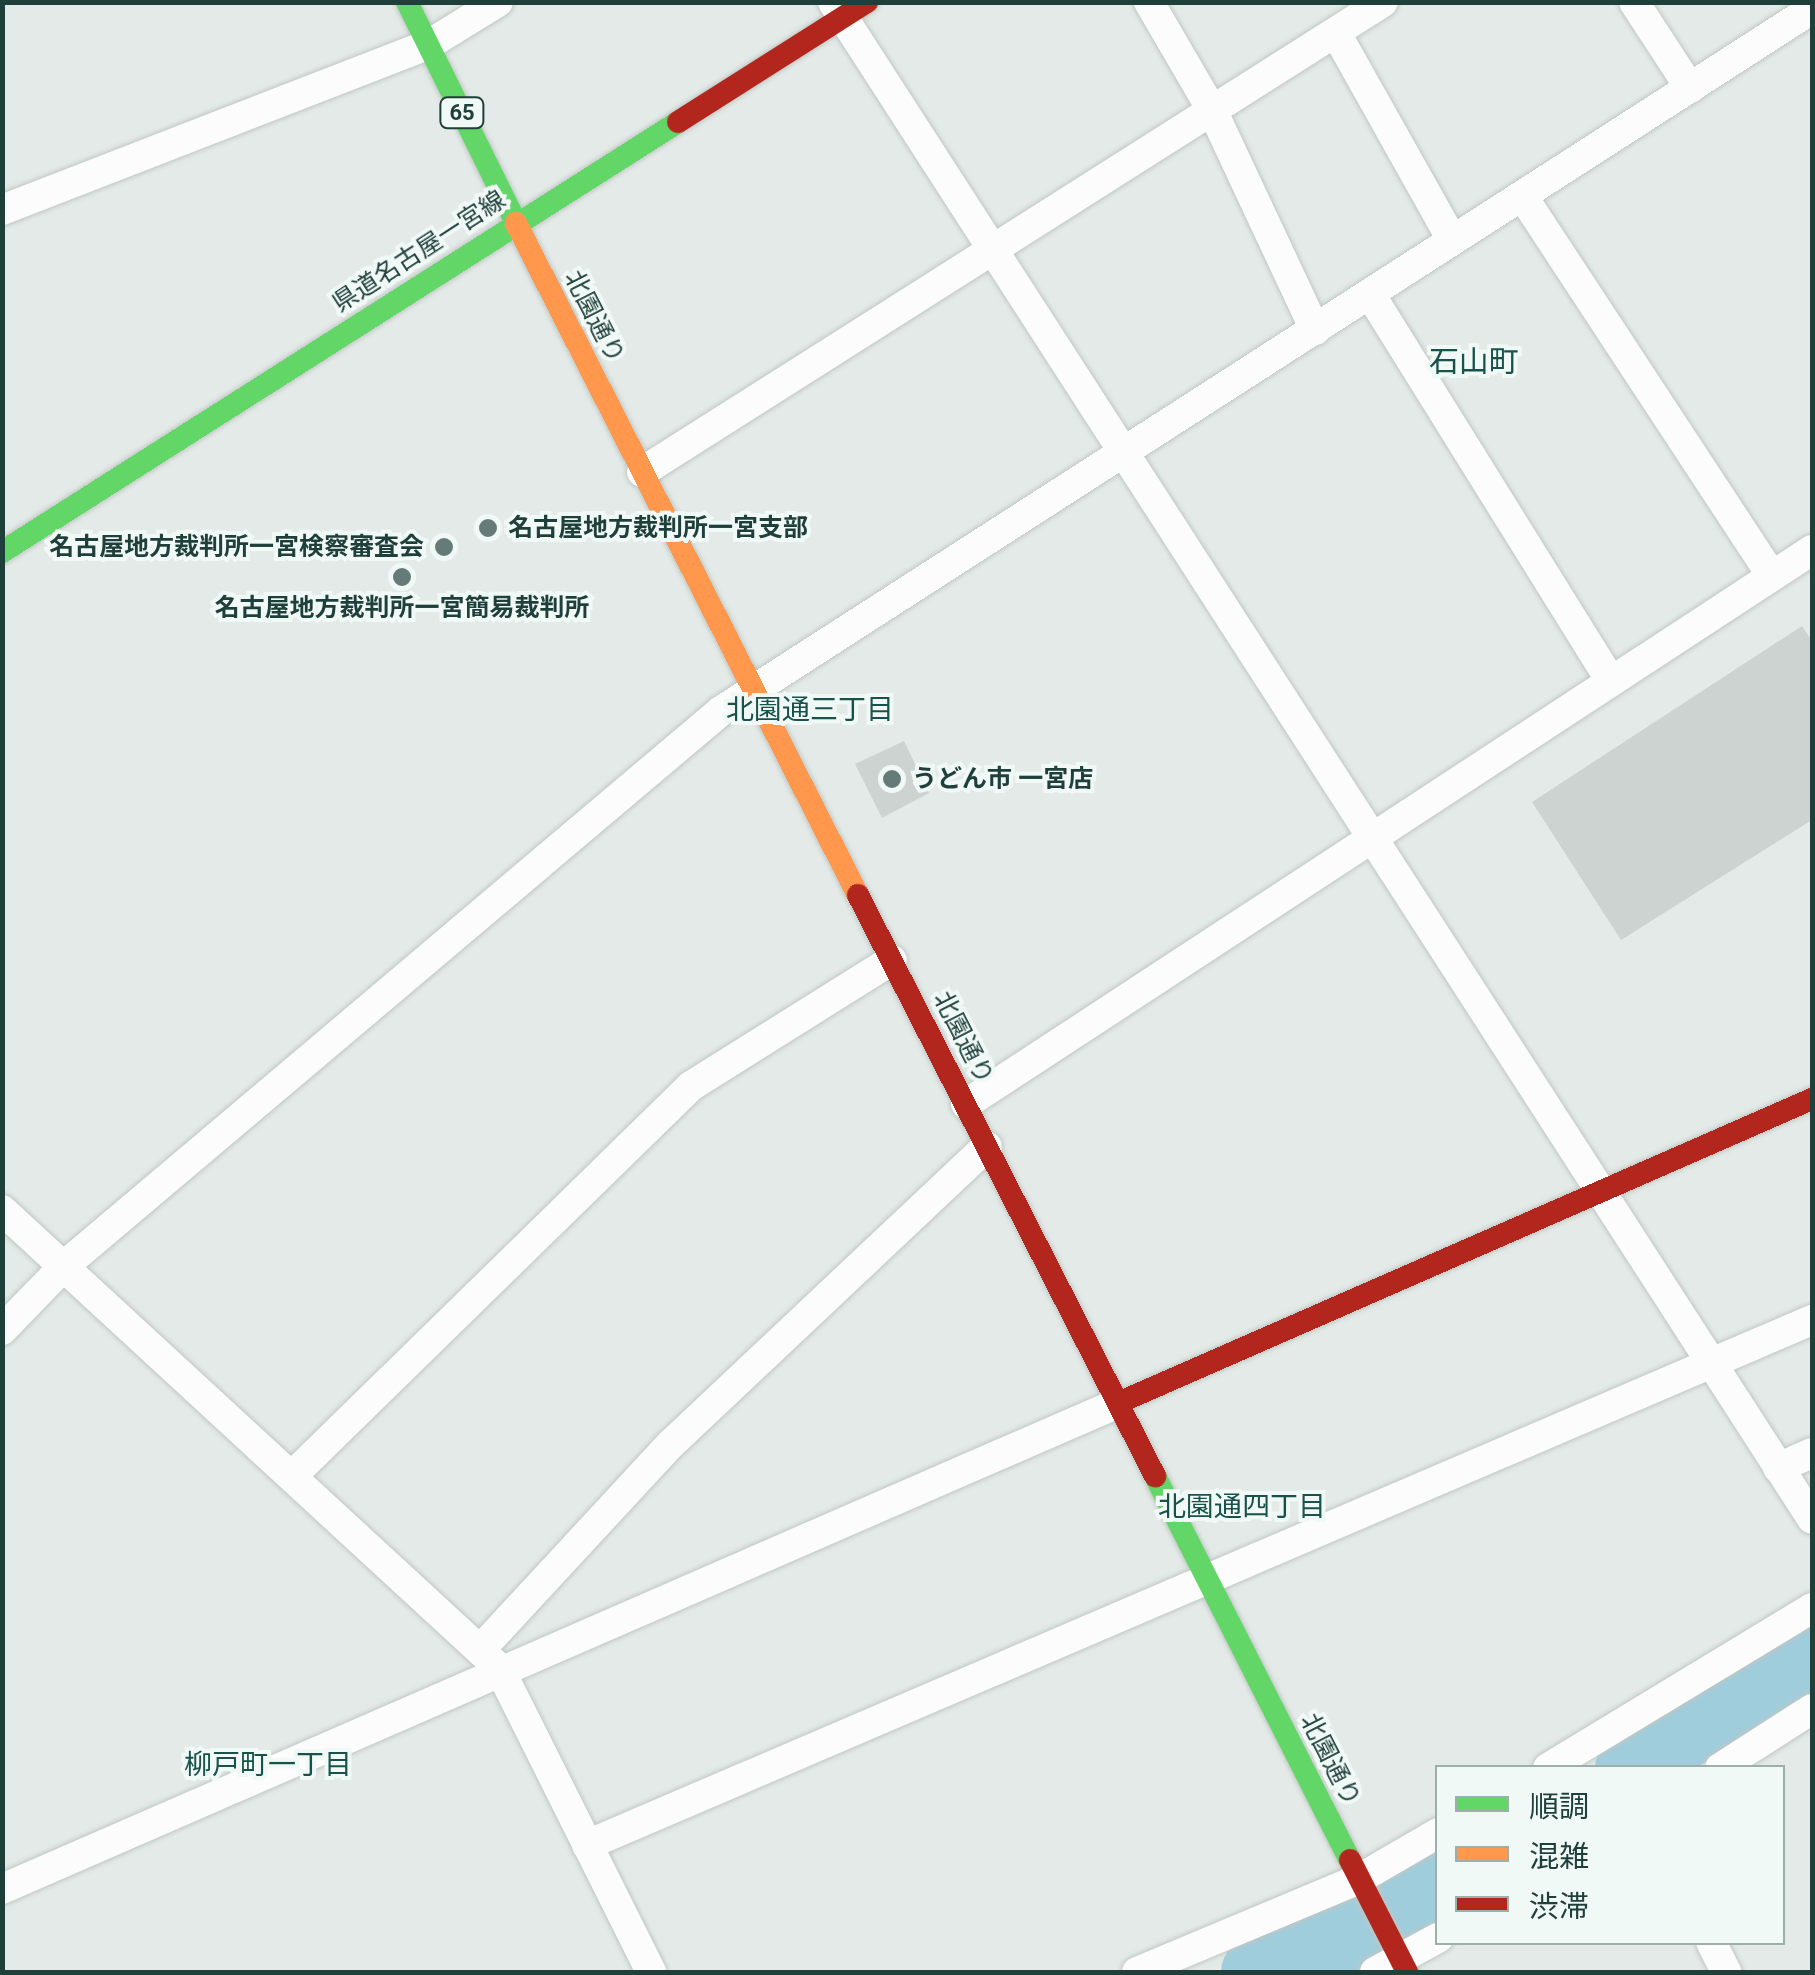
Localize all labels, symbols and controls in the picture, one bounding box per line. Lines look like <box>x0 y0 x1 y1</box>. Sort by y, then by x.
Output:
road number: 65 <box>437 96 487 130</box>
street label: 県道名古屋一宮線 <box>327 185 511 319</box>
street label: 北園通り <box>558 266 630 368</box>
district label: 石山町 <box>1429 344 1519 380</box>
place label: 名古屋地方裁判所一宮支部 <box>508 513 808 543</box>
marker: 名古屋地方裁判所一宮支部 <box>477 517 499 539</box>
place label: 名古屋地方裁判所一宮検察審査会 <box>49 532 424 562</box>
marker: 名古屋地方裁判所一宮検察審査会 <box>433 536 455 558</box>
marker: 名古屋地方裁判所一宮簡易裁判所 <box>391 566 413 588</box>
place label: 名古屋地方裁判所一宮簡易裁判所 <box>215 593 589 623</box>
district label: 北園通三丁目 <box>726 693 894 727</box>
place label: うどん市 一宮店 <box>912 764 1093 794</box>
marker: うどん市 一宮店 <box>881 768 903 790</box>
street label: 北園通り <box>927 987 999 1089</box>
district label: 北園通四丁目 <box>1158 1490 1326 1524</box>
street label: 北園通り <box>1294 1709 1366 1811</box>
district label: 柳戸町一丁目 <box>184 1748 352 1782</box>
legend <box>1435 1765 1785 1945</box>
text: 順調 <box>1529 1789 1589 1824</box>
text: 混雑 <box>1529 1839 1589 1874</box>
text: 渋滞 <box>1529 1889 1589 1924</box>

